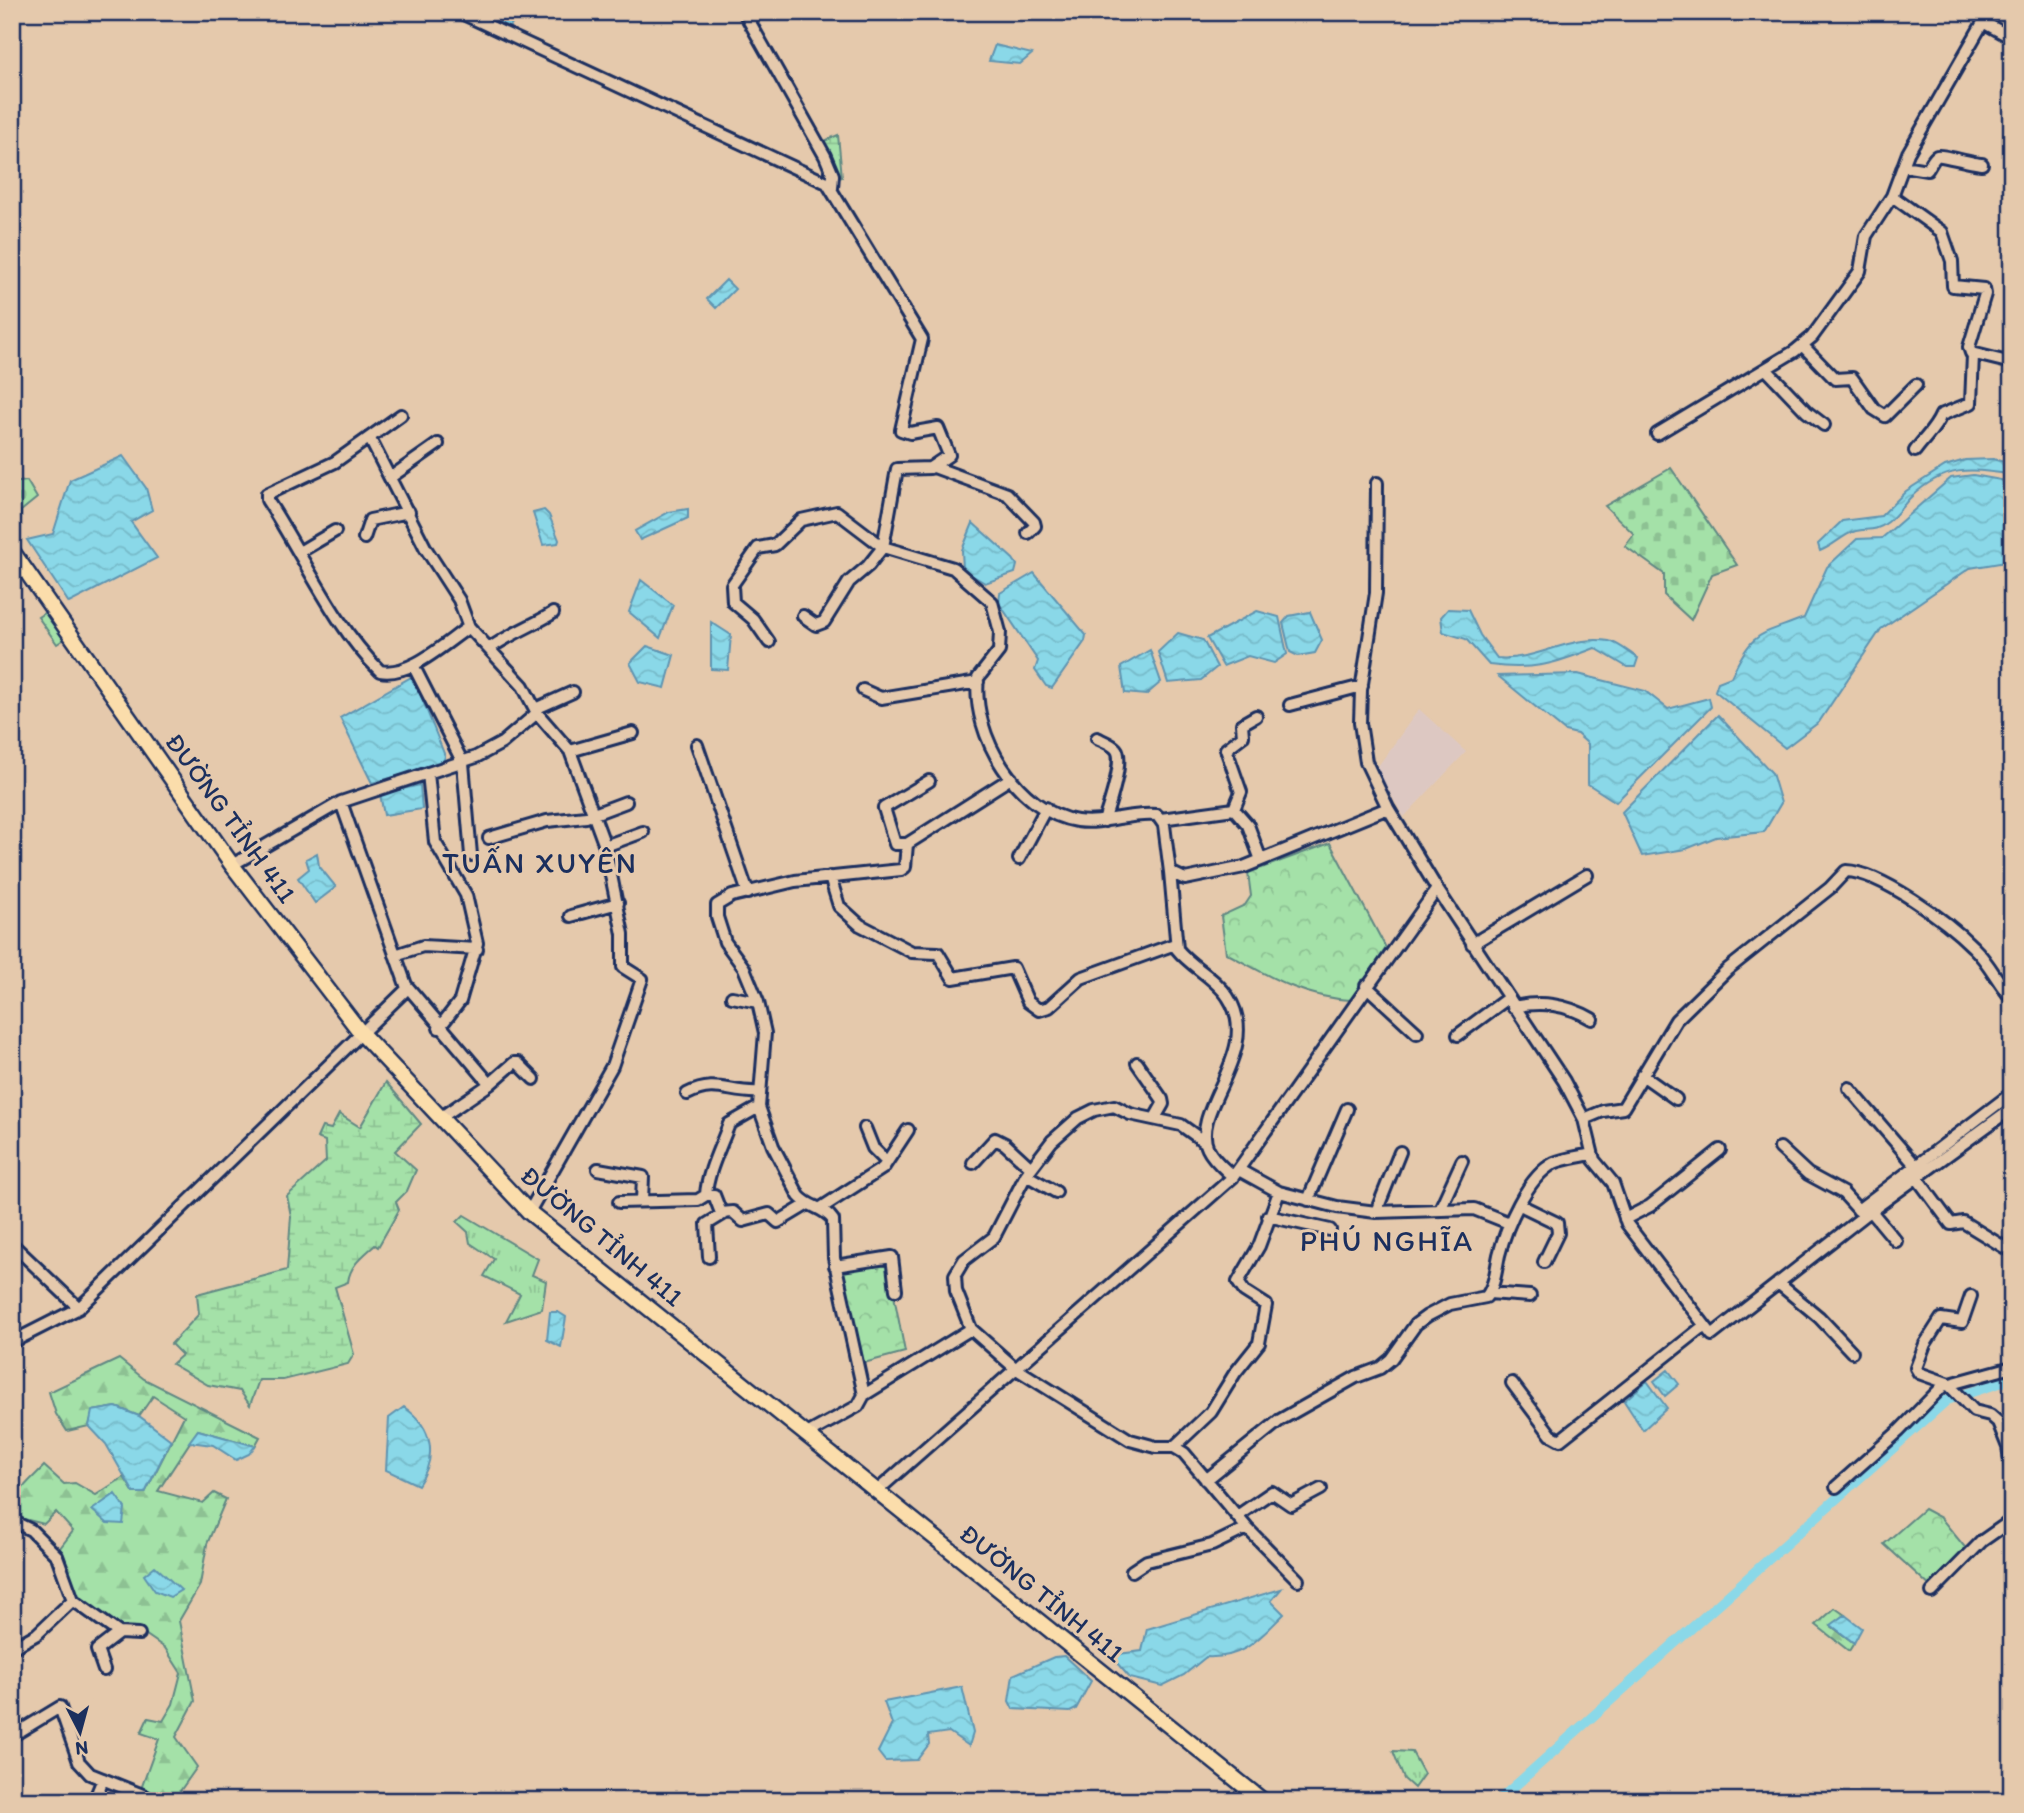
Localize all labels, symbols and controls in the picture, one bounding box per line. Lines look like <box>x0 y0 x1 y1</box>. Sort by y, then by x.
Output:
street label: ĐƯỜNG TỈNH 411 <box>159 727 303 909</box>
district label: TUẤN XUYÊN <box>442 844 638 881</box>
street label: ĐƯỜNG TỈNH 411 <box>514 1159 690 1313</box>
district label: PHÚ NGHĨA <box>1300 1222 1474 1259</box>
street label: ĐƯỜNG TỈNH 411 <box>953 1517 1131 1669</box>
north arrow <box>46 1698 116 1768</box>
text: N <box>74 1736 89 1761</box>

